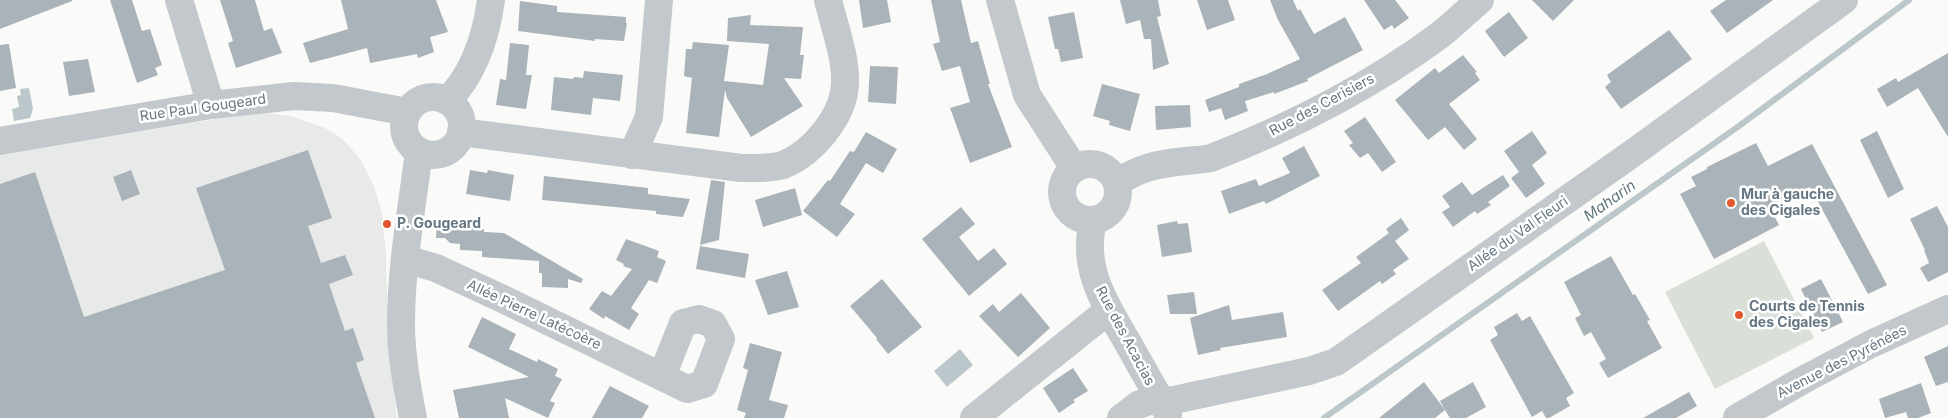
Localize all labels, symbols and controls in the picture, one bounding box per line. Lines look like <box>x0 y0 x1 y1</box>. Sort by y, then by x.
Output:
street label: Rue des Cerisiers <box>1267 70 1377 140</box>
street label: Rue Paul Gougeard <box>139 91 267 125</box>
water label: Maharin <box>1581 177 1639 225</box>
place label: Mur à gauche des Cigales <box>1741 187 1834 220</box>
street label: Allée du Val Fleuri <box>1465 193 1571 275</box>
marker: Mur à gauche des Cigales <box>1725 197 1737 209</box>
place label: P. Gougeard <box>397 216 481 232</box>
marker: P. Gougeard <box>381 218 393 230</box>
street label: Allée Pierre Latécoère <box>464 277 604 353</box>
street label: Rue des Acacias <box>1092 284 1158 388</box>
place label: Courts de Tennis des Cigales <box>1749 299 1865 332</box>
marker: Courts de Tennis des Cigales <box>1733 309 1745 321</box>
street label: Avenue des Pyrénées <box>1774 322 1910 402</box>

